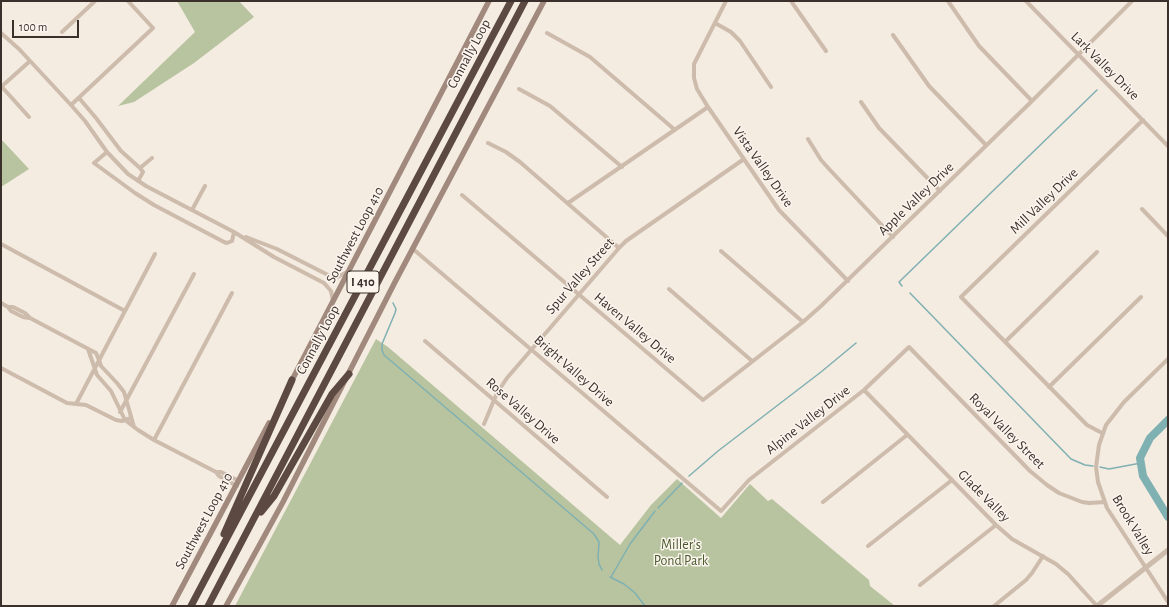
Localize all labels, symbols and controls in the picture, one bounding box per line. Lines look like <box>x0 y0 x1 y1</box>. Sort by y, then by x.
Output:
scale bar <box>14 12 81 38</box>
street label: Connally Loop <box>444 16 494 92</box>
text: 100 m <box>19 21 47 33</box>
street label: Lark Valley Drive <box>1067 28 1143 104</box>
street label: Vista Valley Drive <box>729 124 797 210</box>
street label: Apple Valley Drive <box>875 159 957 239</box>
street label: Mill Valley Drive <box>1006 164 1082 238</box>
street label: Southwest Loop 410 <box>322 184 388 286</box>
street label: Spur Valley Street <box>542 234 618 318</box>
road number: I 410 <box>347 271 379 293</box>
street label: Haven Valley Drive <box>591 289 679 367</box>
street label: Connally Loop <box>293 302 343 378</box>
street label: Bright Valley Drive <box>531 332 617 410</box>
street label: Rose Valley Drive <box>483 374 563 448</box>
street label: Alpine Valley Drive <box>762 382 854 458</box>
street label: Royal Valley Street <box>966 390 1048 472</box>
street label: Glade Valley <box>954 466 1014 526</box>
street label: Southwest Loop 410 <box>171 470 237 572</box>
street label: Brook Valley <box>1108 492 1158 558</box>
park label: Miller's Pond Park <box>654 537 708 570</box>

